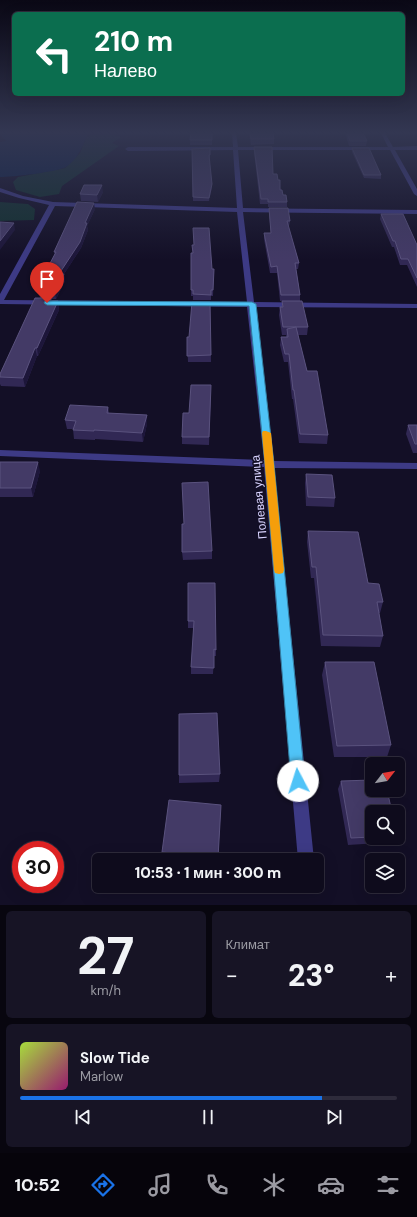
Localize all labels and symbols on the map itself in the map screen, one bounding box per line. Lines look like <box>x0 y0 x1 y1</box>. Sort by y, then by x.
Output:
pin <box>30 262 64 303</box>
street label: Полевая улица <box>247 454 271 540</box>
north arrow <box>365 757 405 797</box>
position arrow <box>277 760 319 802</box>
speed limit sign: 30 <box>12 841 64 893</box>

